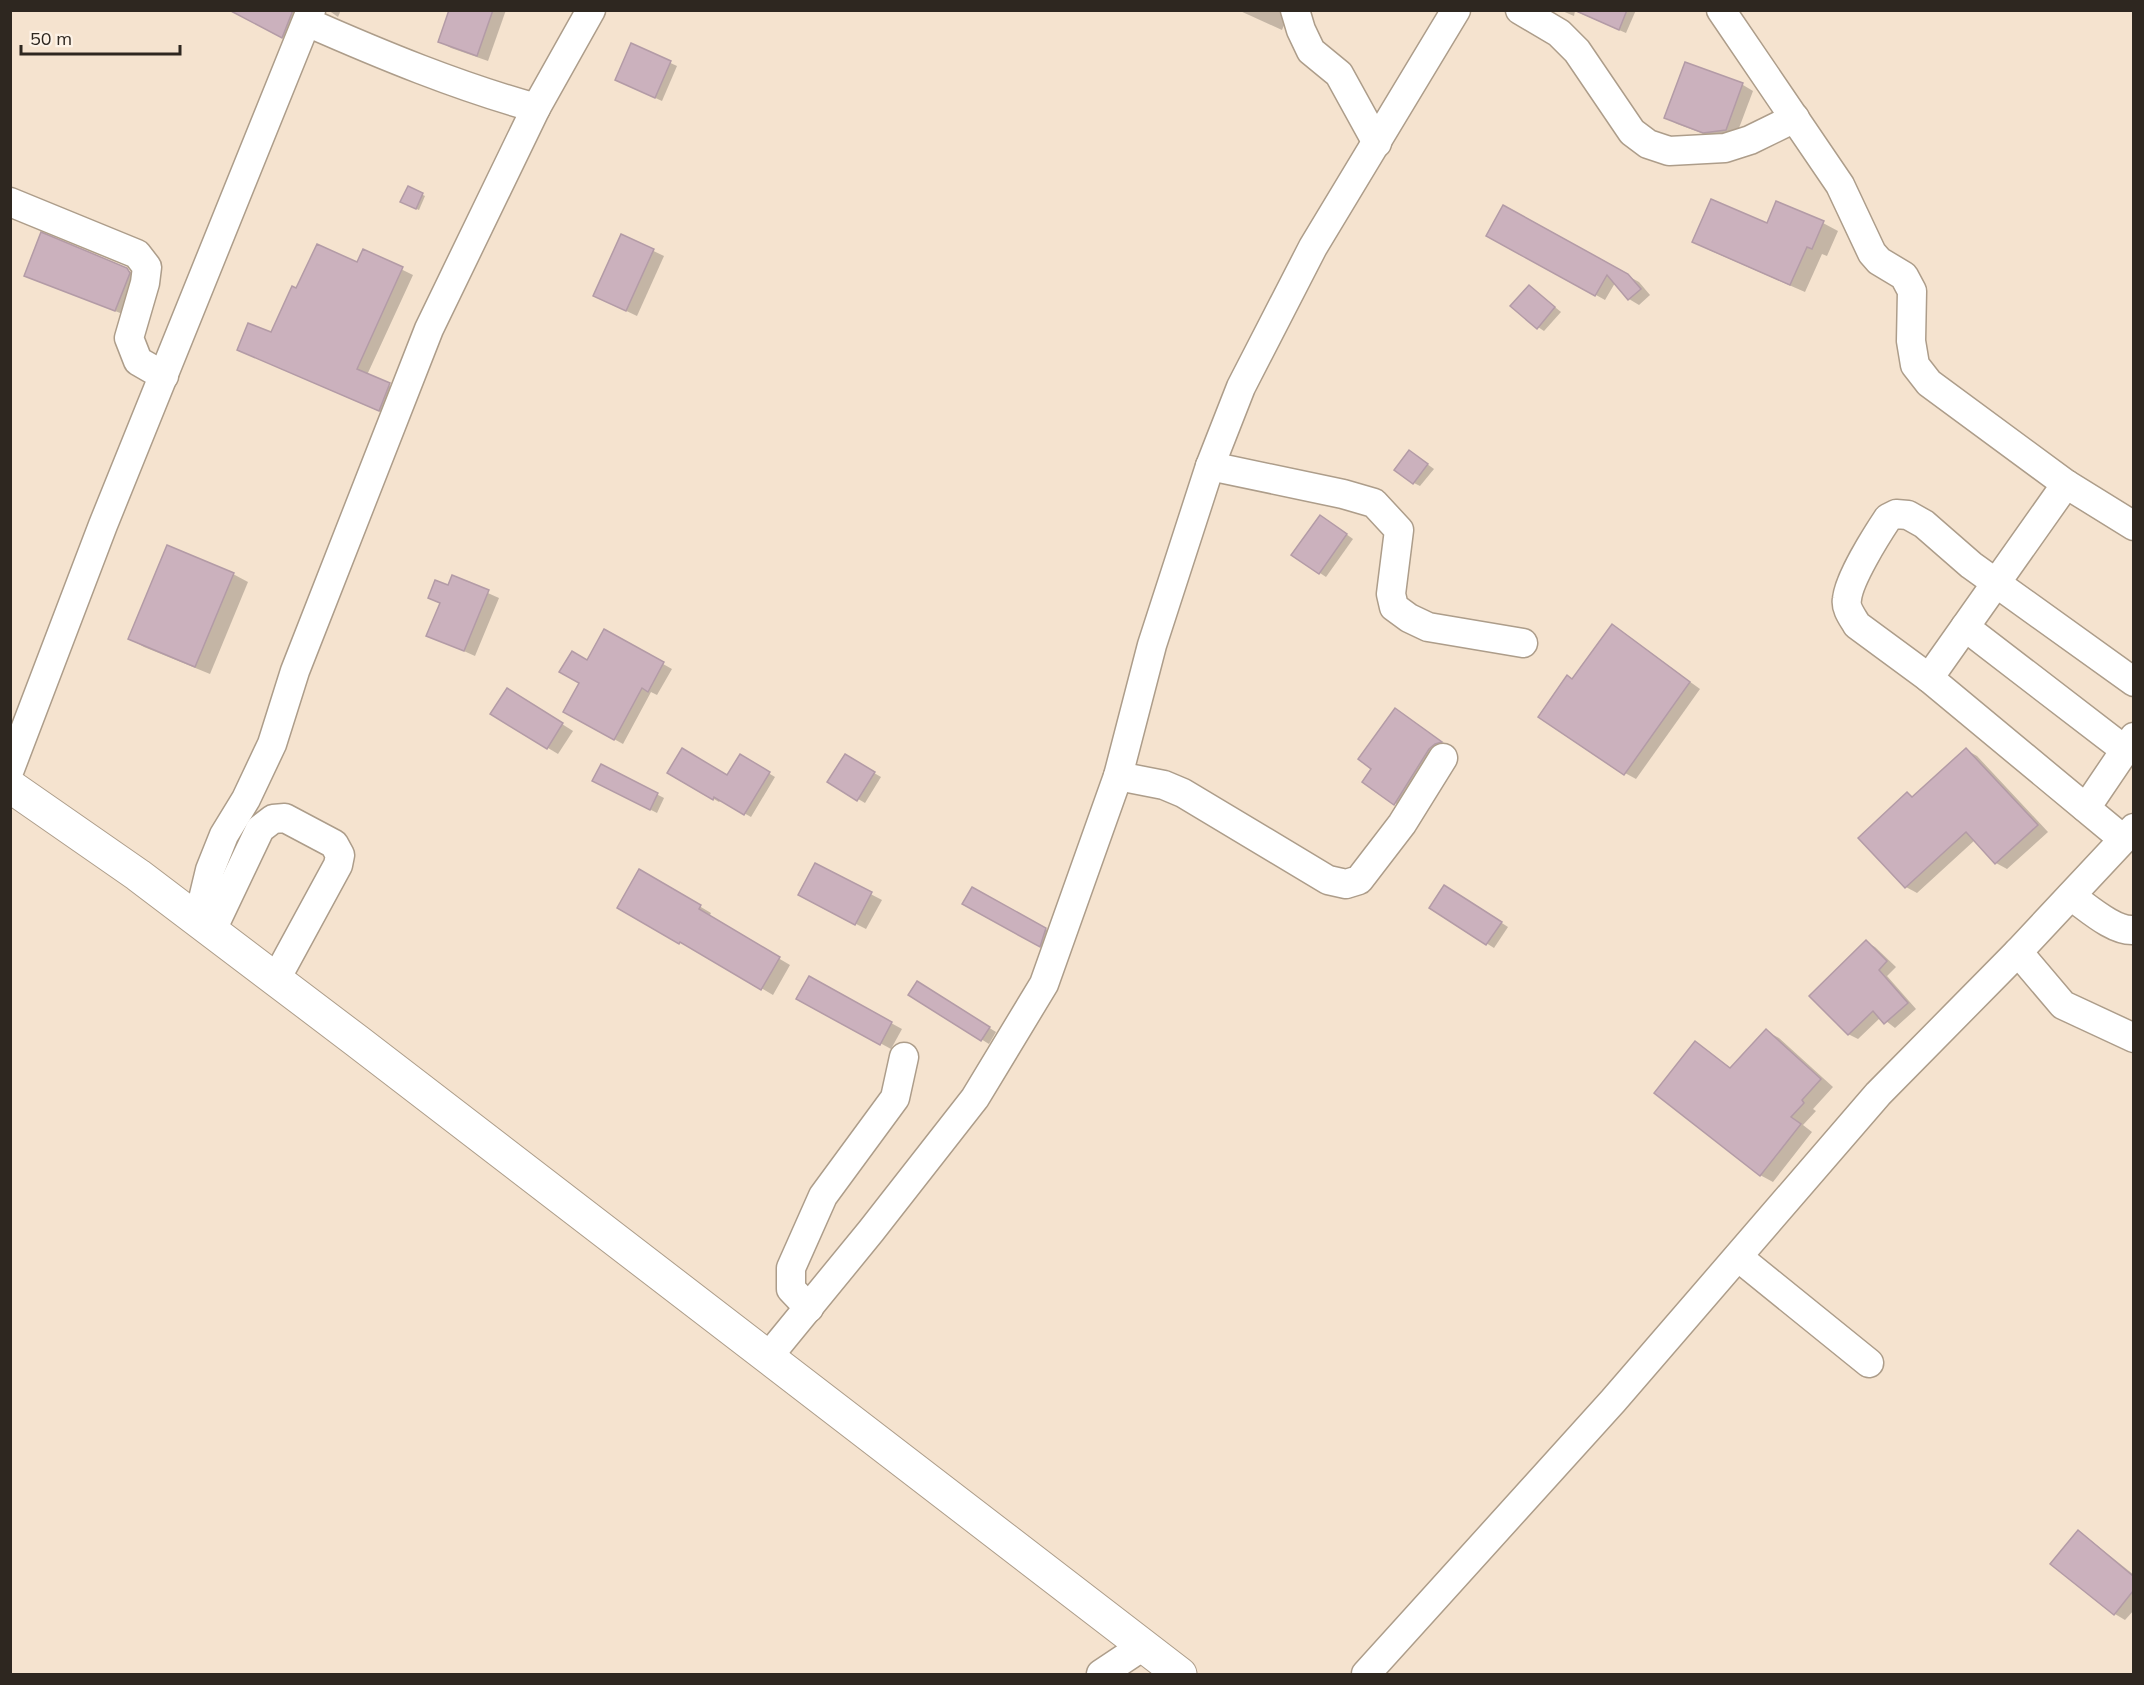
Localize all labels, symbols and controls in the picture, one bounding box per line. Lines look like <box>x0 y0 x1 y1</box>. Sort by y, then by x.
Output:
scale bar <box>21 18 180 56</box>
text: 50 m <box>30 27 72 50</box>

